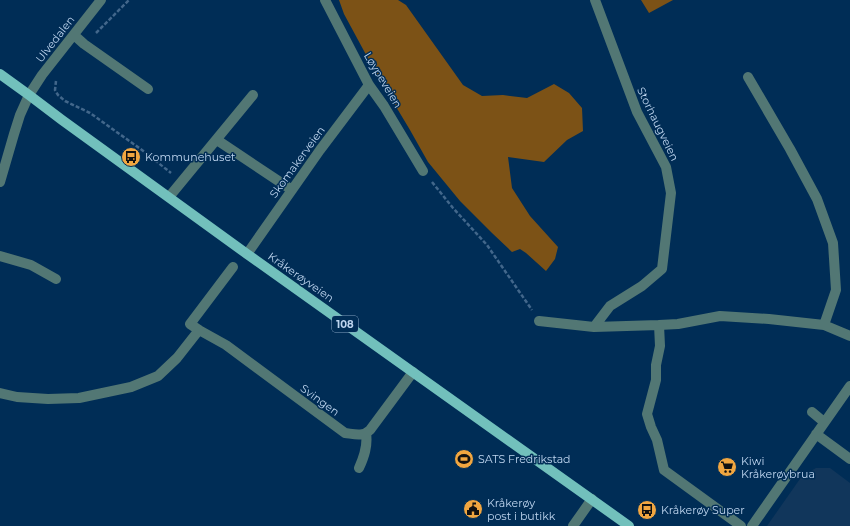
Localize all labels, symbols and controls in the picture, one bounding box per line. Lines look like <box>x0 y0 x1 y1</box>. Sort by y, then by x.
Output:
street label: Ulvedalen <box>33 13 77 65</box>
street label: Løypeveien <box>361 50 405 110</box>
street label: Storhaugveien <box>634 85 682 163</box>
street label: Skomakerveien <box>266 123 328 201</box>
bus stop icon: Kommunehuset <box>120 146 142 168</box>
place label: Kommunehuset <box>145 150 236 164</box>
street label: Kråkerøyveien <box>265 249 337 305</box>
road number: 108 <box>332 316 358 332</box>
street label: Svingen <box>298 381 342 419</box>
sports icon: SATS Fredrikstad <box>453 448 475 470</box>
place label: SATS Fredrikstad <box>478 452 571 466</box>
place label: Kiwi Kråkerøybrua <box>741 454 815 481</box>
supermarket icon: Kiwi Kråkerøybrua <box>716 456 738 478</box>
place label: Kråkerøy post i butikk <box>487 496 556 523</box>
public building icon: Kråkerøy post i butikk <box>462 498 484 520</box>
bus stop icon: Kråkerøy Super <box>636 499 658 521</box>
place label: Kråkerøy Super <box>661 503 745 517</box>

